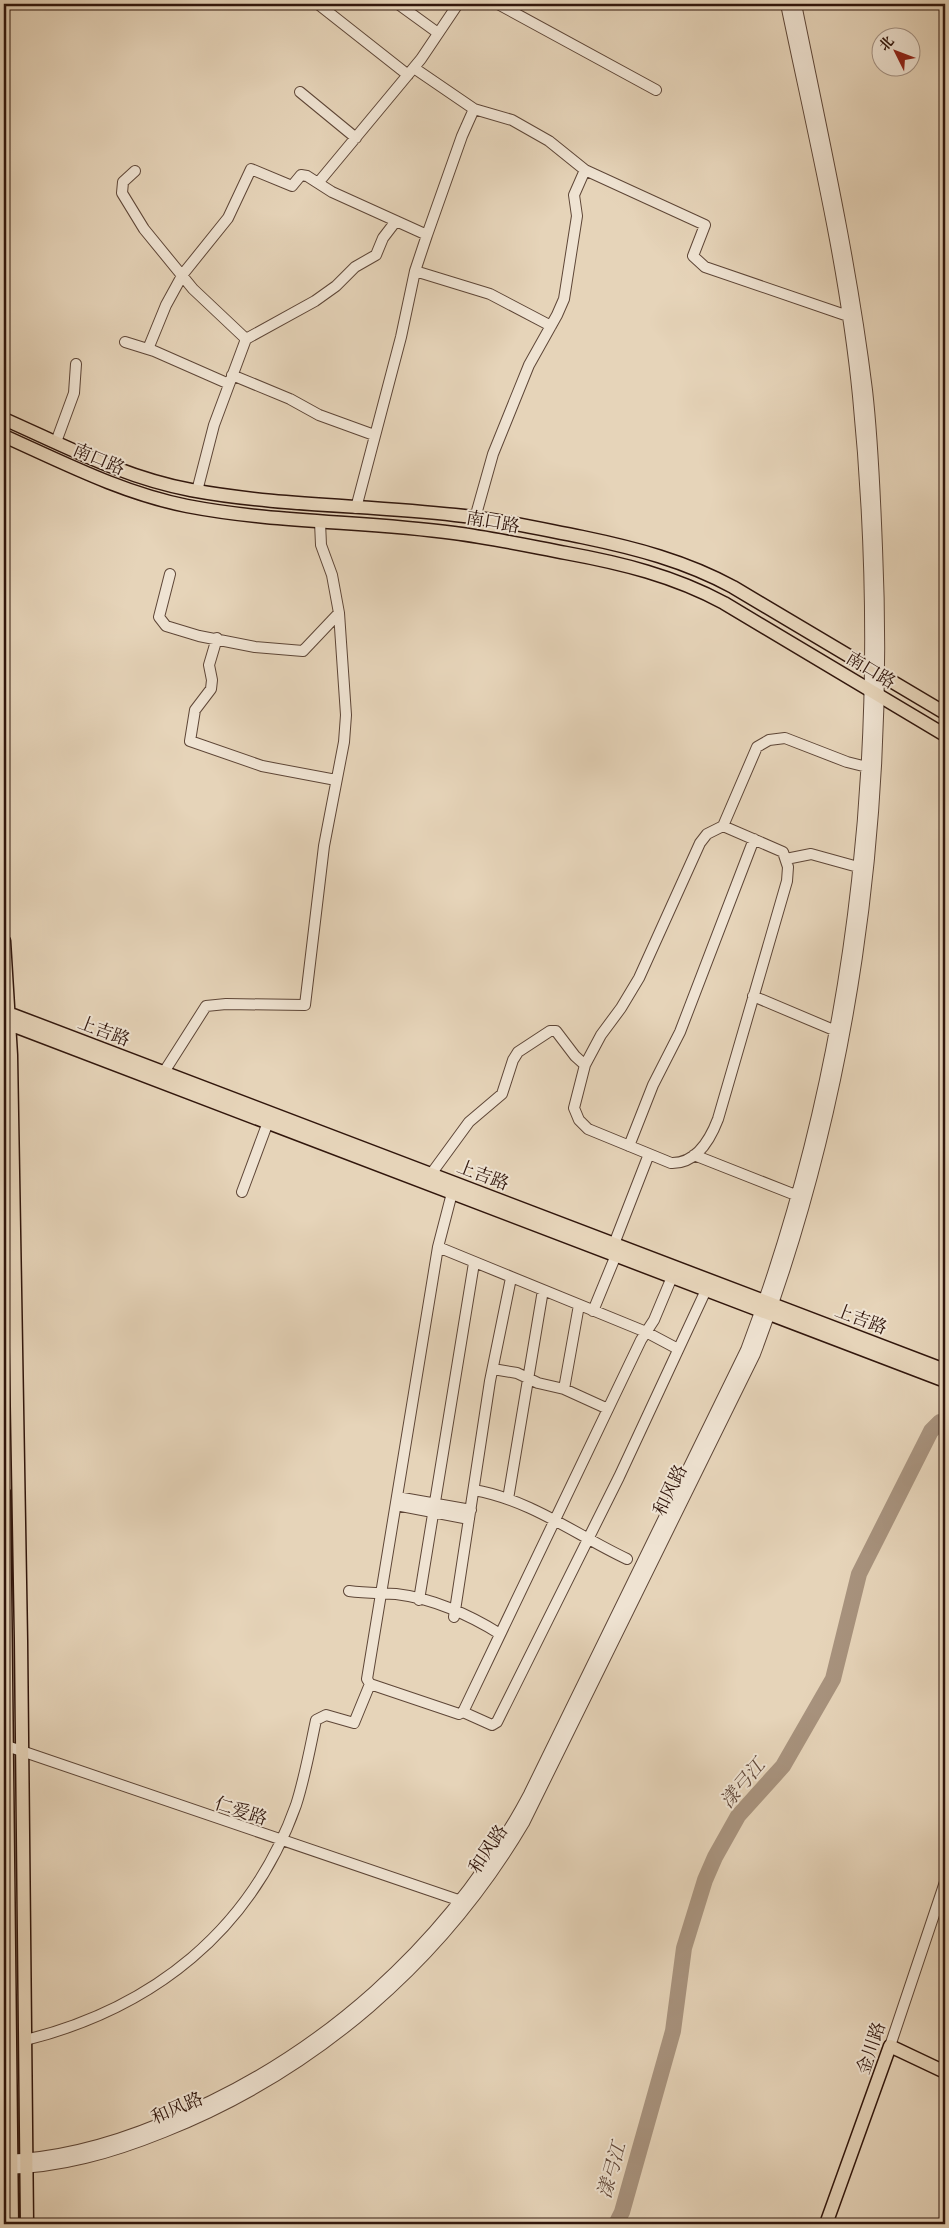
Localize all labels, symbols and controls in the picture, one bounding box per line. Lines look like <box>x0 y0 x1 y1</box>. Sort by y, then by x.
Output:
north arrow <box>872 28 922 78</box>
text: 北 <box>875 32 898 55</box>
street label: 南口路 <box>69 437 129 482</box>
street label: 南口路 <box>464 505 522 539</box>
street label: 南口路 <box>841 646 900 695</box>
street label: 上吉路 <box>74 1010 134 1053</box>
street label: 上吉路 <box>453 1154 513 1197</box>
street label: 上吉路 <box>831 1298 891 1341</box>
street label: 和风路 <box>647 1460 694 1520</box>
water label: 漾弓江 <box>714 1751 773 1814</box>
street label: 仁爱路 <box>211 1791 270 1832</box>
street label: 和风路 <box>463 1820 514 1879</box>
street label: 金川路 <box>851 2019 892 2078</box>
street label: 和风路 <box>147 2086 207 2131</box>
water label: 漾弓江 <box>592 2136 633 2201</box>

